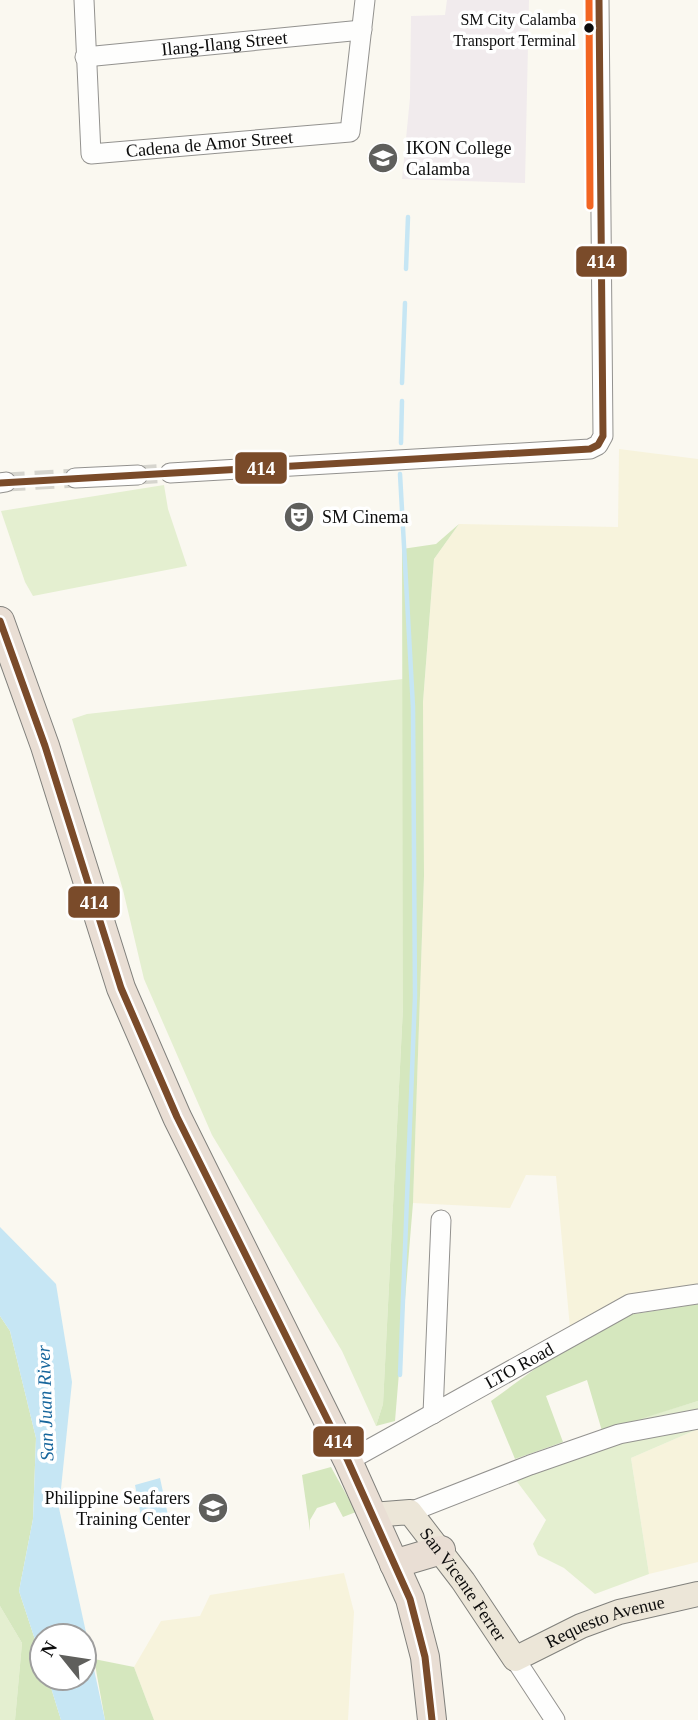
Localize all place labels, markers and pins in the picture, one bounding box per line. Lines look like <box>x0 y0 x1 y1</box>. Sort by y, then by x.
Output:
place label: SM City Calamba Transport Terminal <box>453 11 577 50</box>
marker: SM City Calamba Transport Terminal <box>582 21 596 35</box>
place label: IKON College Calamba <box>406 138 511 179</box>
school or university icon: IKON College Calamba <box>366 141 400 175</box>
theatre icon: SM Cinema <box>282 500 316 534</box>
place label: SM Cinema <box>322 507 409 527</box>
place label: Philippine Seafarers Training Center <box>45 1488 190 1529</box>
school or university icon: Philippine Seafarers Training Center <box>196 1491 230 1525</box>

